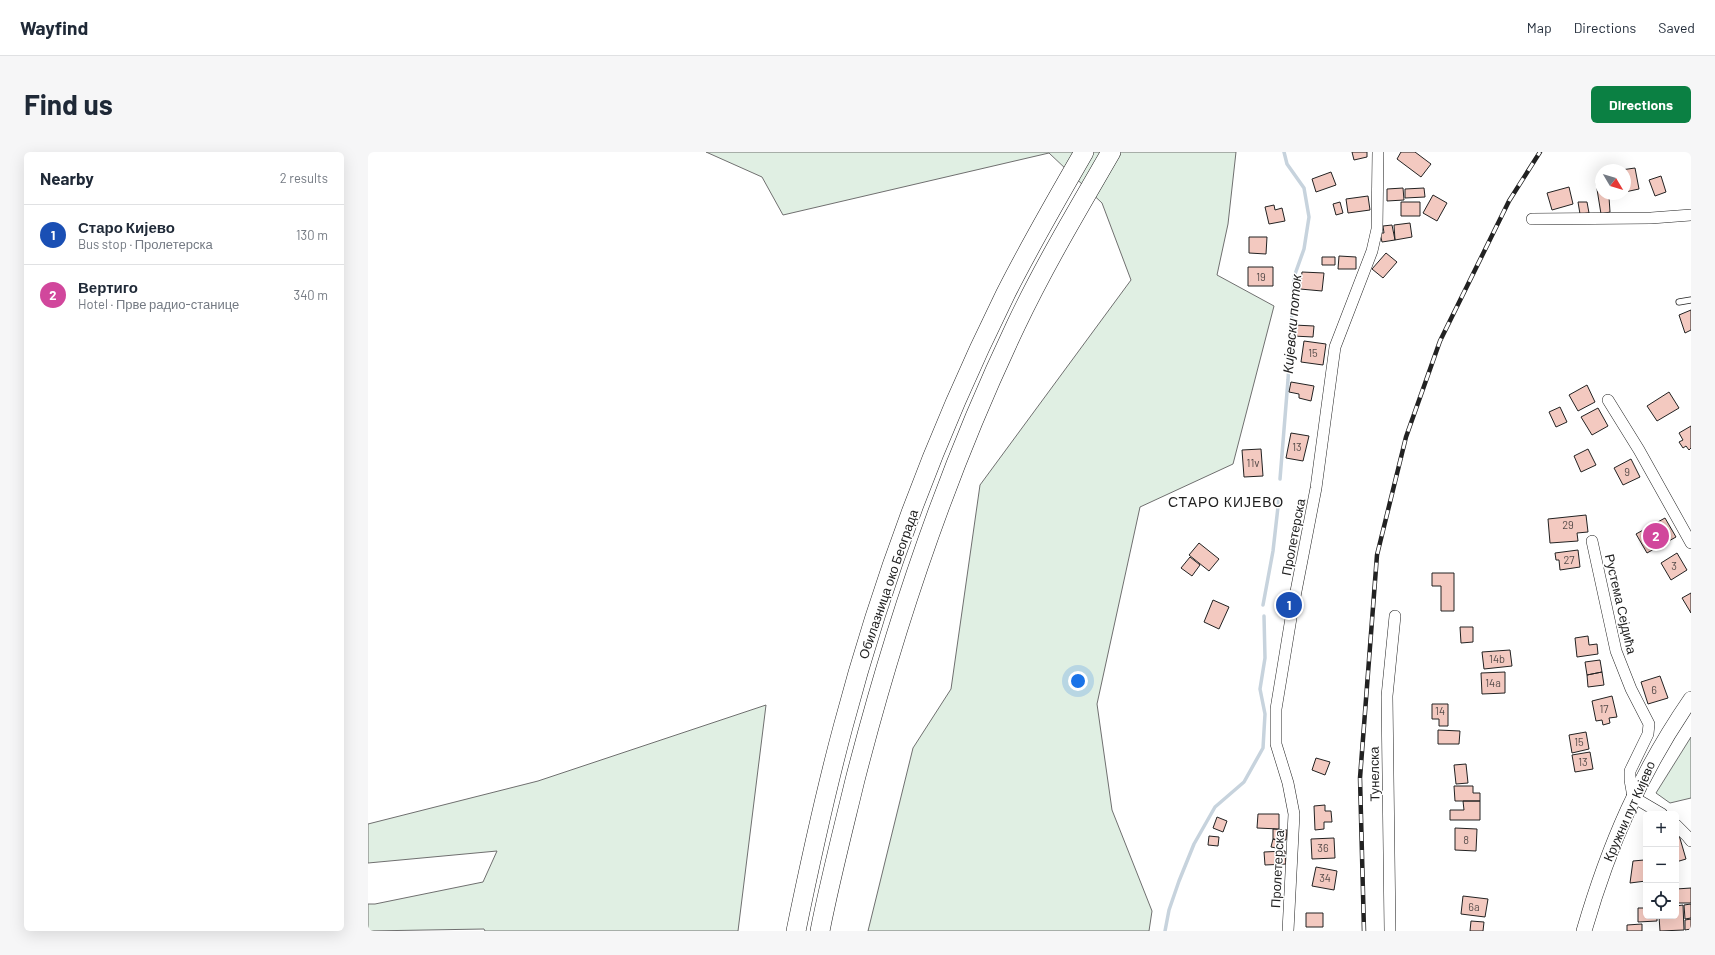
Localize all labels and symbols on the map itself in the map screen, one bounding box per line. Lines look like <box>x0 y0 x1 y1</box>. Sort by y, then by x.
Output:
north arrow <box>1595 164 1631 200</box>
house number: 19 <box>1256 270 1266 283</box>
water label: Кијевски поток <box>1279 272 1304 374</box>
house number: 15 <box>1308 346 1318 359</box>
house number: 13 <box>1292 440 1302 453</box>
house number: 11v <box>1247 456 1259 469</box>
house number: 9 <box>1624 465 1630 478</box>
district label: СТАРО КИЈЕВО <box>1168 493 1284 510</box>
street label: Пролетерска <box>1278 496 1308 577</box>
street label: Обилазница око Београда <box>855 506 921 661</box>
house number: 29 <box>1562 518 1574 531</box>
pin: 2 <box>1643 521 1669 551</box>
street label: Рустема Сејдића <box>1602 552 1640 656</box>
house number: 27 <box>1563 553 1575 566</box>
house number: 3 <box>1671 559 1677 572</box>
pin: 1 <box>1276 590 1302 620</box>
house number: 14b <box>1489 652 1505 665</box>
your location <box>1068 671 1088 691</box>
house number: 14a <box>1485 676 1501 689</box>
house number: 6 <box>1651 683 1657 696</box>
house number: 17 <box>1599 702 1609 715</box>
house number: 14 <box>1435 704 1445 717</box>
house number: 15 <box>1574 735 1584 748</box>
street label: Тунелска <box>1366 746 1382 802</box>
house number: 13 <box>1578 755 1588 768</box>
street label: Кружни пут Кијево <box>1600 758 1658 864</box>
street label: Пролетерска <box>1267 829 1287 908</box>
house number: 8 <box>1463 833 1469 846</box>
house number: 36 <box>1317 841 1329 854</box>
house number: 34 <box>1319 871 1331 884</box>
house number: 6a <box>1468 900 1480 913</box>

